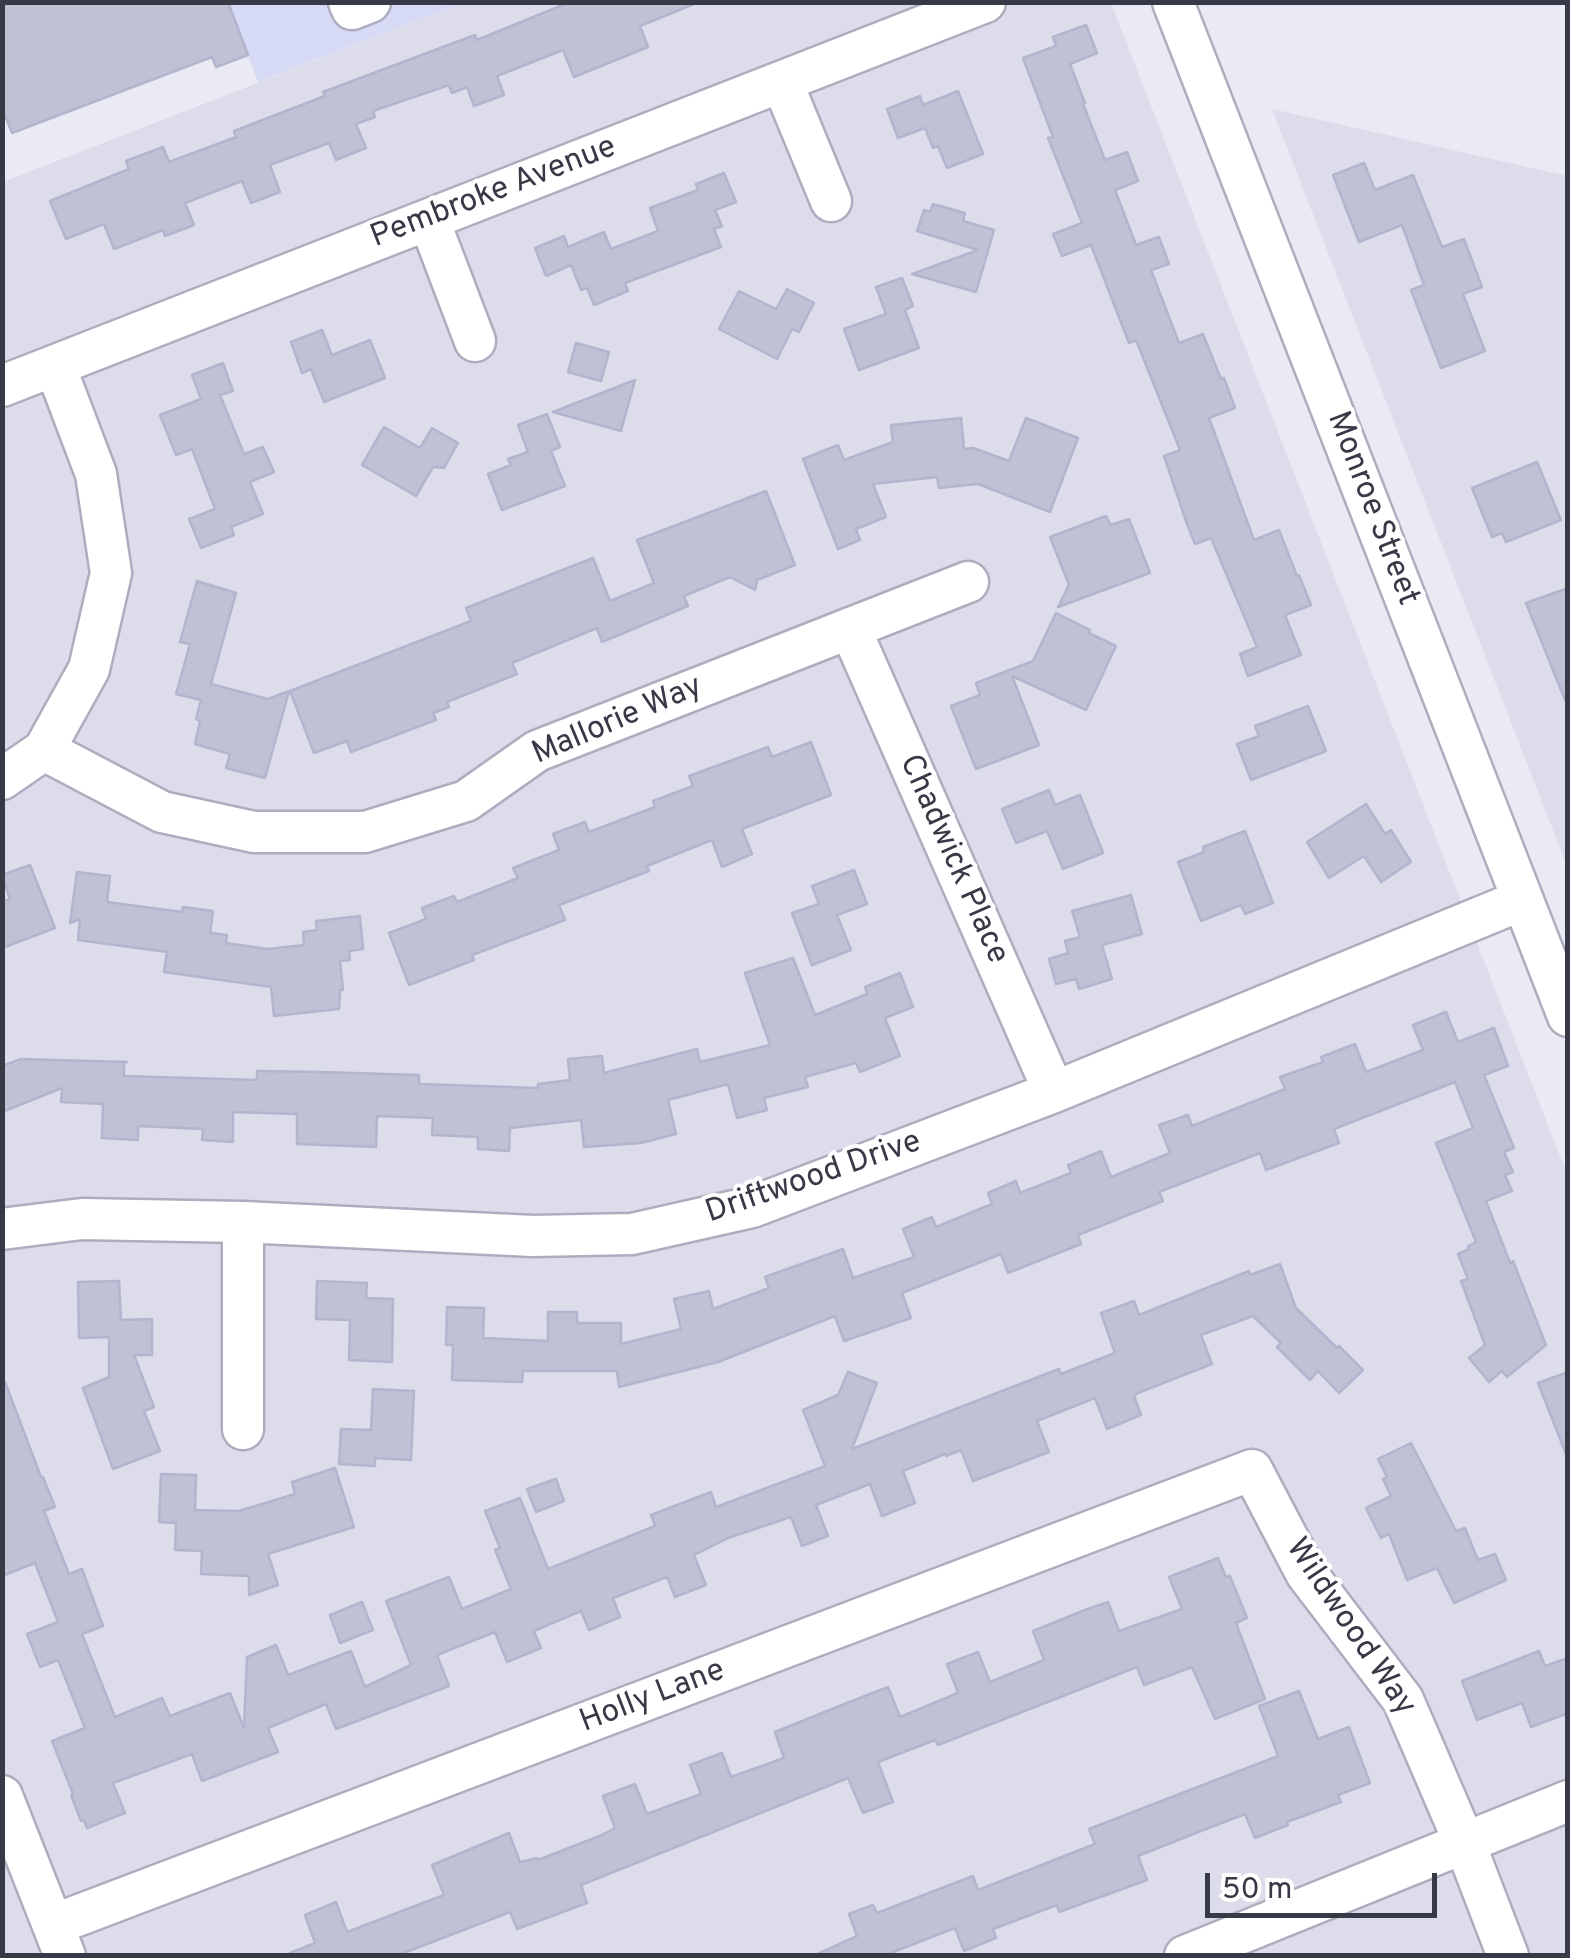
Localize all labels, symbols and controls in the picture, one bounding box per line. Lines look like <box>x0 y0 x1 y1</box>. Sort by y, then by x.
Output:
street label: Pembroke Avenue <box>366 129 622 259</box>
street label: Monroe Street <box>1316 407 1426 611</box>
street label: Mallorie Way <box>527 669 709 775</box>
street label: Chadwick Place <box>889 749 1015 971</box>
street label: Driftwood Drive <box>701 1124 927 1234</box>
street label: Wildwood Way <box>1275 1532 1423 1724</box>
street label: Holly Lane <box>575 1653 731 1743</box>
scale bar <box>1210 1853 1442 1915</box>
text: 50 m <box>1222 1872 1292 1909</box>

